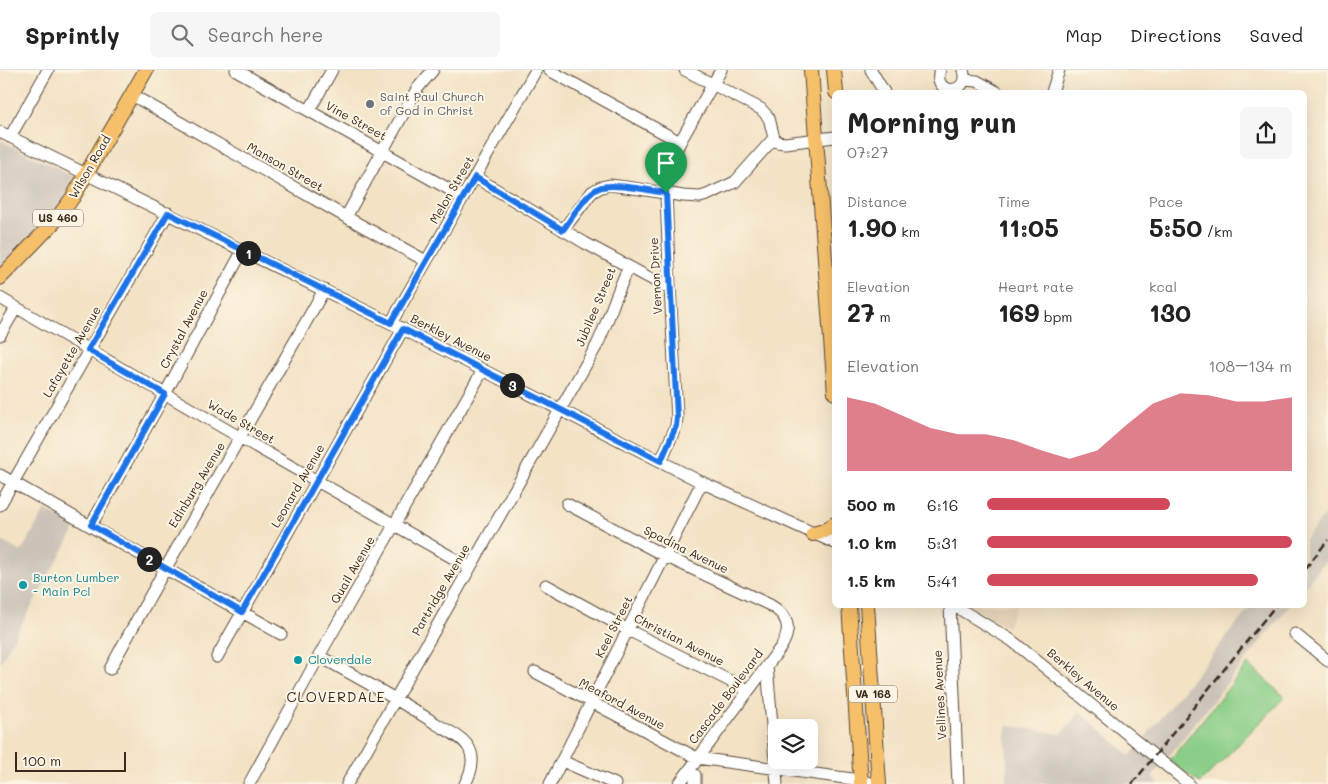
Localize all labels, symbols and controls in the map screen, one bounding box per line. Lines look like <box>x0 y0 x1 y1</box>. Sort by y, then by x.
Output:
search box <box>150 12 500 57</box>
text: Sprintly <box>25 19 120 50</box>
icon: search <box>168 21 196 49</box>
text: Search here <box>208 22 323 47</box>
text: Map <box>1065 23 1102 47</box>
text: Directions <box>1130 23 1222 47</box>
text: Saved <box>1250 23 1303 47</box>
place label: Saint Paul Church of God in Christ <box>380 88 484 118</box>
street label: Vine Street <box>323 97 390 143</box>
marker: Saint Paul Church of God in Christ <box>364 98 376 110</box>
text: Morning run <box>847 104 1016 140</box>
button: share <box>1240 107 1292 159</box>
street label: Wilson Road <box>65 132 114 201</box>
street label: Manson Street <box>245 138 326 194</box>
text: 07:27 <box>847 141 889 162</box>
pin <box>645 142 687 193</box>
icon: arrive <box>652 149 680 177</box>
street label: Melon Street <box>425 153 477 226</box>
text: Distance <box>847 192 907 211</box>
text: Time <box>998 192 1030 211</box>
text: Pace <box>1149 192 1183 211</box>
road number: US 460 <box>33 210 83 226</box>
text: 1.90 <box>847 211 897 243</box>
text: 11:05 <box>998 211 1059 243</box>
text: 5:50 <box>1149 211 1202 243</box>
text: km <box>897 222 920 241</box>
text: /km <box>1202 222 1233 241</box>
street label: Vernon Drive <box>645 237 665 315</box>
pin: 1 <box>236 240 260 266</box>
text: 1 <box>245 244 252 263</box>
street label: Jubilee Street <box>571 265 619 349</box>
text: Elevation <box>847 277 910 296</box>
text: Heart rate <box>998 277 1074 296</box>
text: kcal <box>1149 277 1177 296</box>
street label: Crystal Avenue <box>155 286 211 371</box>
text: 27 <box>847 296 875 328</box>
text: 169 <box>998 296 1039 328</box>
text: 130 <box>1149 296 1191 328</box>
street label: Lafayette Avenue <box>38 303 104 400</box>
text: m <box>875 307 891 326</box>
text: bpm <box>1039 307 1072 326</box>
street label: Berkley Avenue <box>408 310 495 365</box>
text: Elevation <box>847 355 919 376</box>
text: 108–134 m <box>1208 355 1292 376</box>
pin: 3 <box>500 372 524 398</box>
text: 3 <box>508 376 517 395</box>
street label: Wade Street <box>205 395 278 447</box>
street label: Edinburg Avenue <box>164 439 228 530</box>
street label: Leonard Avenue <box>267 441 328 530</box>
text: 500 m <box>847 494 895 515</box>
text: 6:16 <box>927 494 958 515</box>
street label: Spadina Avenue <box>641 522 731 577</box>
text: 1.0 km <box>847 532 896 553</box>
text: 5:31 <box>927 532 958 553</box>
street label: Quail Avenue <box>326 533 378 606</box>
street label: Partridge Avenue <box>407 541 473 638</box>
pin: 2 <box>136 546 162 572</box>
text: 2 <box>146 550 153 569</box>
place label: Burton Lumber - Main Pcl <box>33 569 119 599</box>
text: 1.5 km <box>847 570 895 591</box>
text: 5:41 <box>927 570 958 591</box>
marker: Burton Lumber - Main Pcl <box>17 579 29 591</box>
street label: Keel Street <box>591 593 635 660</box>
street label: Christian Avenue <box>632 609 727 669</box>
street label: Berkley Avenue <box>1044 644 1123 714</box>
street label: Cascade Boulevard <box>684 646 766 747</box>
street label: Vellines Avenue <box>929 650 949 740</box>
place label: Cloverdale <box>308 651 372 667</box>
marker: Cloverdale <box>292 654 304 666</box>
street label: Meaford Avenue <box>577 674 668 733</box>
road number: VA 168 <box>849 686 897 702</box>
district label: CLOVERDALE <box>286 687 386 706</box>
map controls <box>768 719 818 769</box>
button: layers <box>768 719 818 769</box>
scale bar <box>15 749 126 772</box>
text: 100 m <box>22 751 61 770</box>

